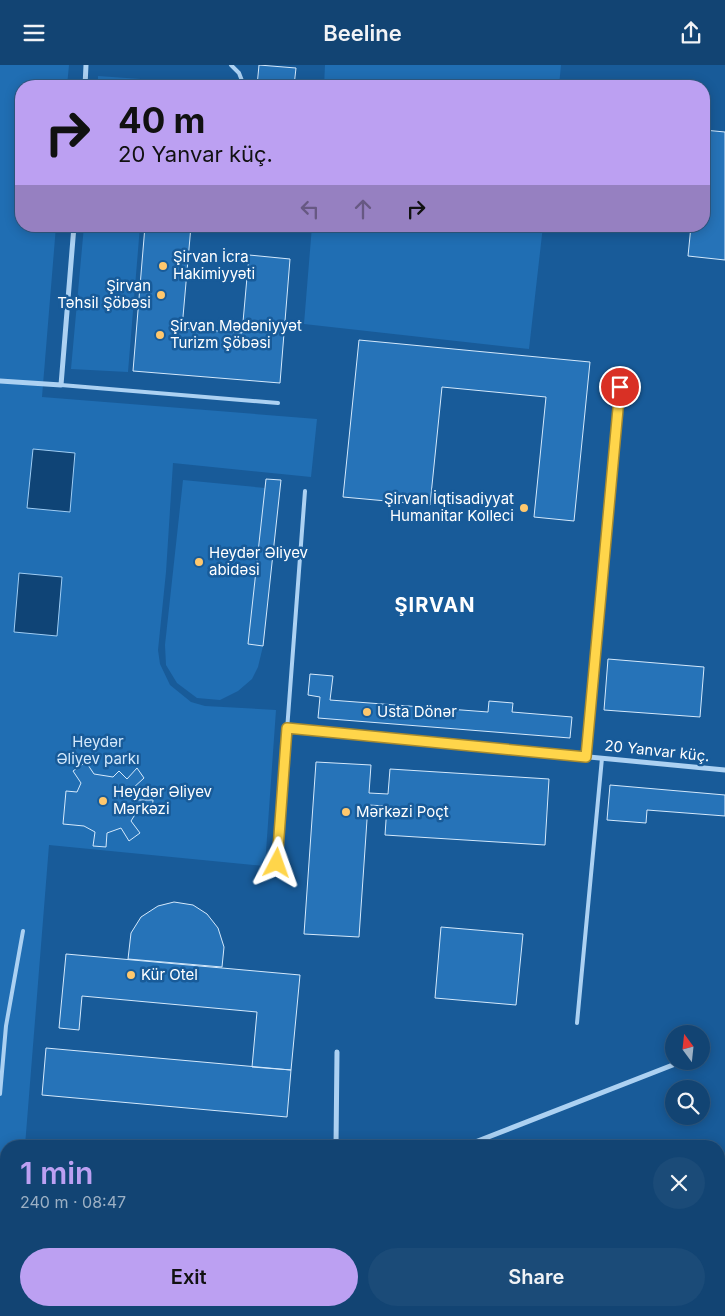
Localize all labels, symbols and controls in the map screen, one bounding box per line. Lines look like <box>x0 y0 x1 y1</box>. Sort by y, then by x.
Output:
icon: menu <box>20 19 48 47</box>
icon: share <box>677 19 705 47</box>
text: Beeline <box>323 20 402 46</box>
text: 40 m <box>118 99 206 141</box>
icon: right <box>35 100 100 165</box>
text: 20 Yanvar küç. <box>118 141 273 167</box>
icon: left <box>296 195 324 223</box>
icon: ahead <box>349 195 377 223</box>
icon: right <box>402 195 430 223</box>
place label: Şirvan İcra Hakimiyyəti <box>173 247 255 283</box>
marker: Şirvan İcra Hakimiyyəti <box>157 260 169 272</box>
place label: Şirvan Təhsil Şöbəsi <box>57 276 151 312</box>
marker: Şirvan Təhsil Şöbəsi <box>155 289 167 301</box>
place label: Şirvan Mədəniyyət Turizm Şöbəsi <box>170 316 302 352</box>
marker: Şirvan Mədəniyyət Turizm Şöbəsi <box>154 329 166 341</box>
pin <box>599 366 641 408</box>
icon: arrive <box>606 373 634 401</box>
place label: Şirvan İqtisadiyyat Humanitar Kolleci <box>384 489 514 525</box>
marker: Şirvan İqtisadiyyat Humanitar Kolleci <box>518 502 530 514</box>
place label: Heydər Əliyev abidəsi <box>209 543 309 579</box>
marker: Heydər Əliyev abidəsi <box>193 556 205 568</box>
district label: ŞIRVAN <box>395 593 475 617</box>
place label: Usta Dönər <box>377 702 457 721</box>
marker: Usta Dönər <box>361 706 373 718</box>
park label: Heydər Əliyev parkı <box>56 732 140 768</box>
street label: 20 Yanvar küç. <box>604 736 711 765</box>
place label: Heydər Əliyev Mərkəzi <box>113 782 213 818</box>
marker: Heydər Əliyev Mərkəzi <box>97 795 109 807</box>
place label: Mərkəzi Poçt <box>356 802 449 821</box>
marker: Mərkəzi Poçt <box>340 806 352 818</box>
position arrow <box>250 836 302 888</box>
place label: Kür Otel <box>141 965 198 984</box>
marker: Kür Otel <box>125 969 137 981</box>
north arrow <box>665 1025 710 1070</box>
map controls <box>665 1025 710 1125</box>
button: search <box>665 1080 710 1125</box>
text: 1 min <box>20 1155 93 1191</box>
button: close <box>653 1157 705 1209</box>
text: 240 m · 08:47 <box>20 1192 126 1212</box>
button: Exit <box>20 1248 358 1306</box>
button: Share <box>368 1248 705 1306</box>

